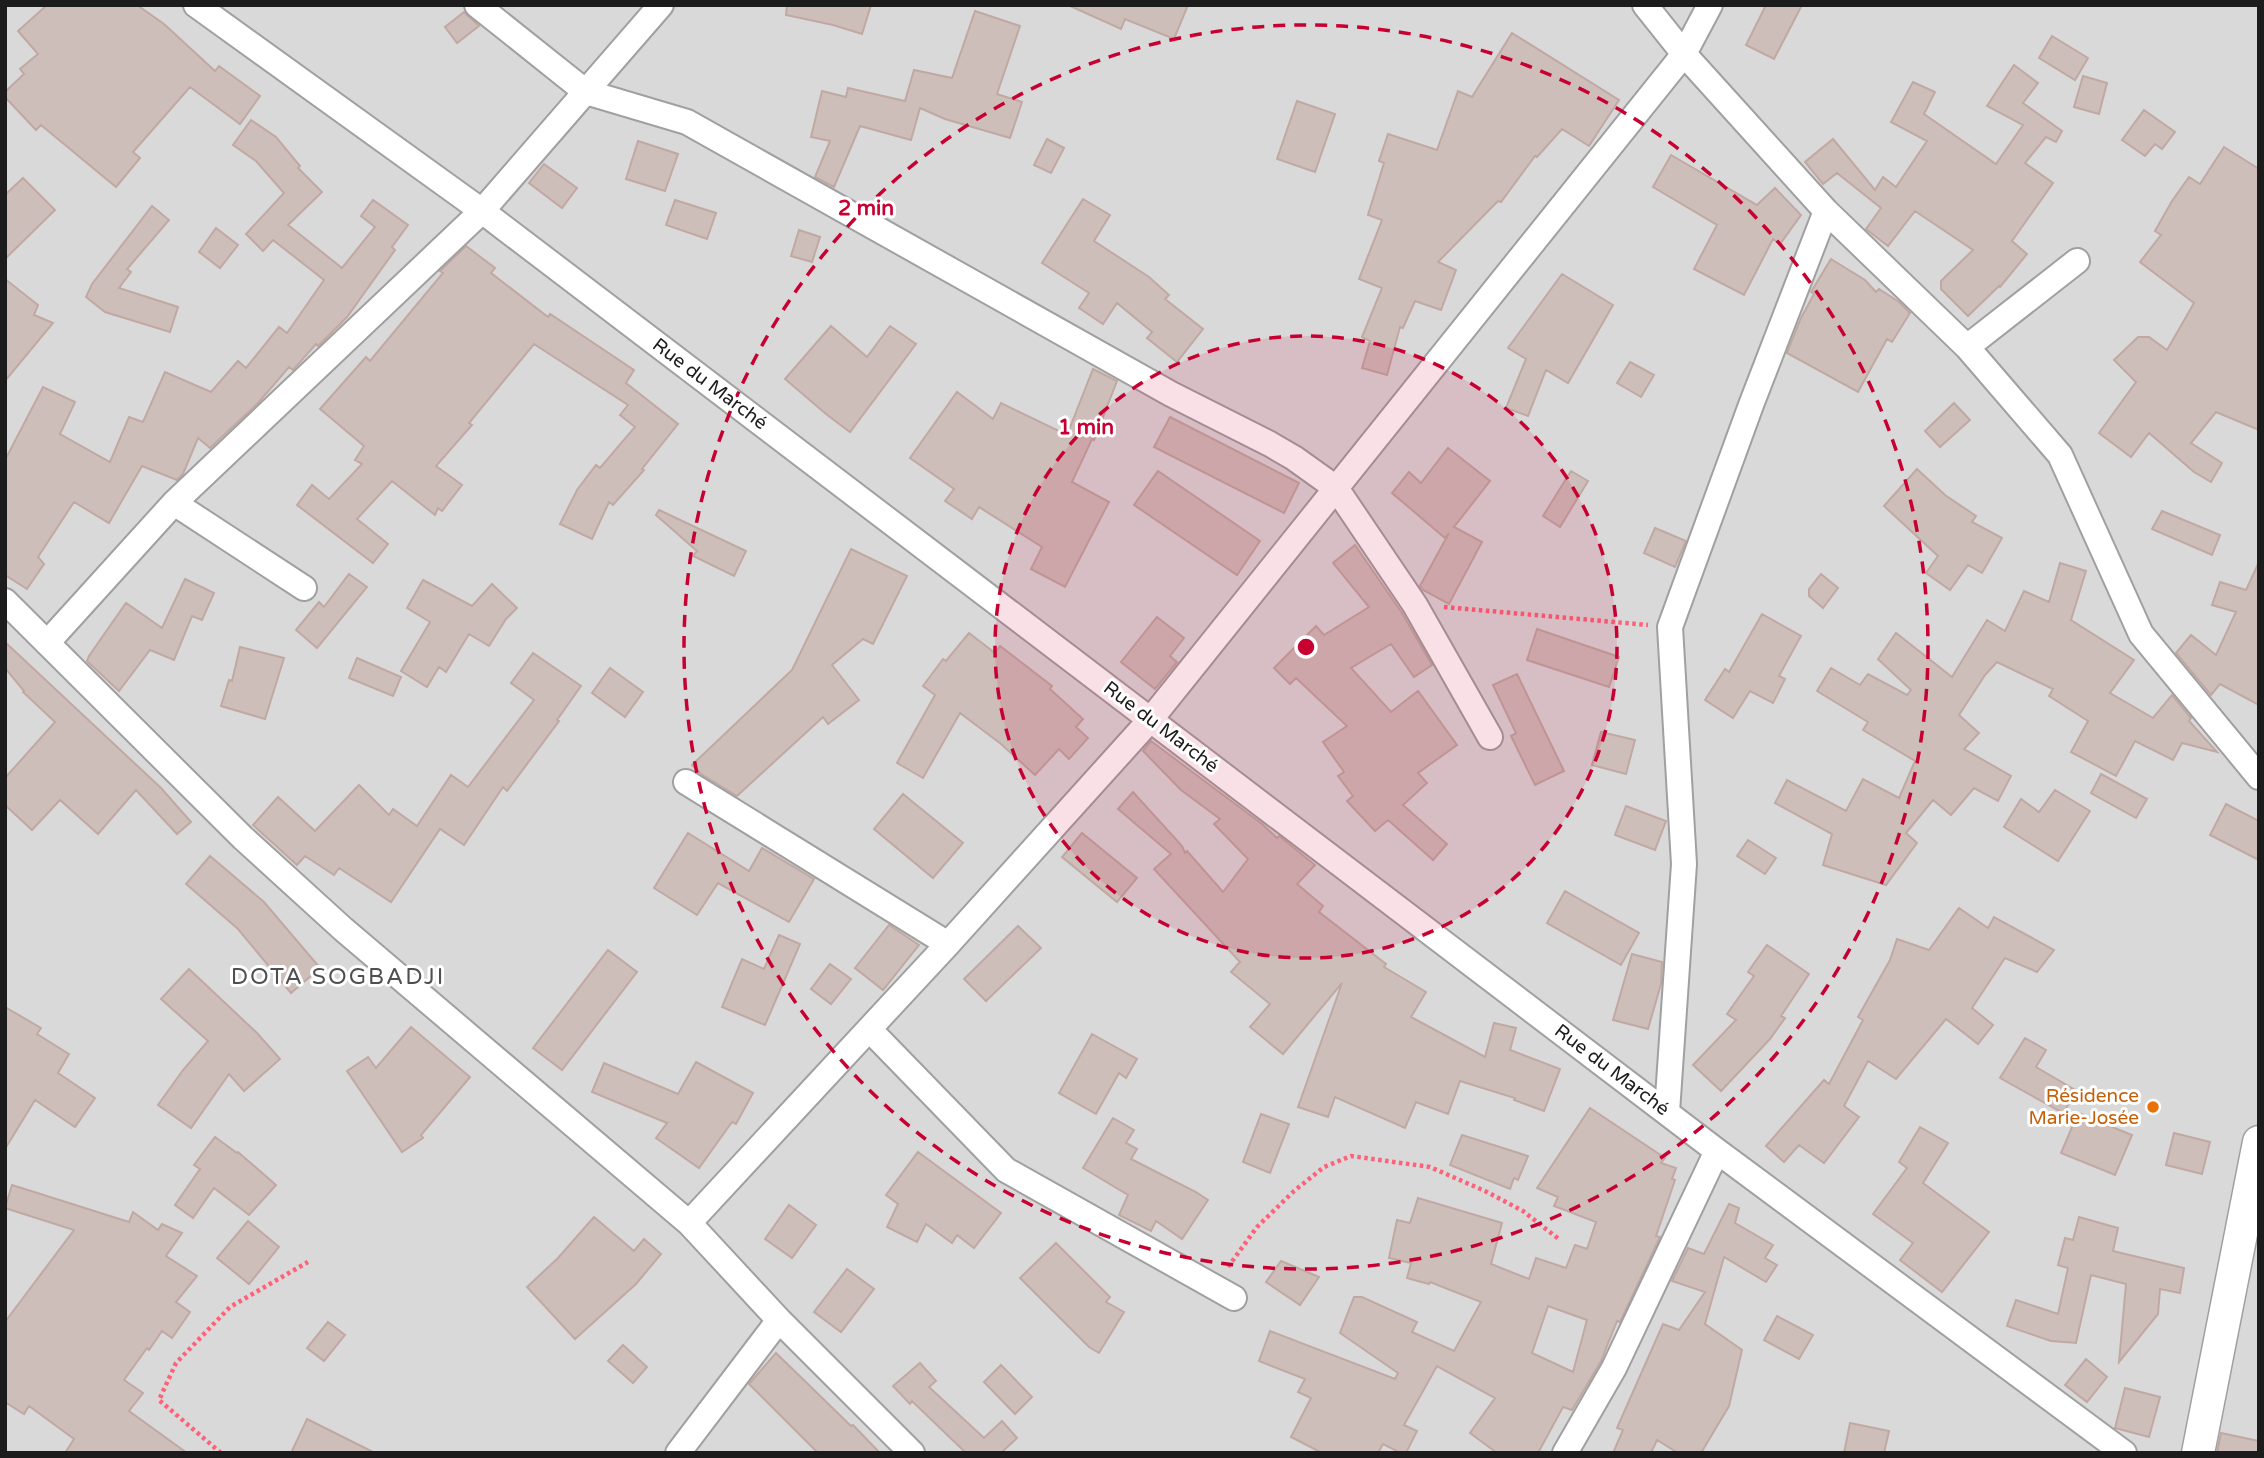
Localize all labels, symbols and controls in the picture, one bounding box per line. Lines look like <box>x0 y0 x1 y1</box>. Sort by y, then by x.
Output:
text: 2 min <box>838 196 894 221</box>
street label: Rue du Marché <box>648 334 772 434</box>
text: 1 min <box>1058 415 1114 440</box>
centre of rings <box>1294 635 1318 659</box>
street label: Rue du Marché <box>1099 677 1223 777</box>
district label: DOTA SOGBADJI <box>231 963 445 991</box>
street label: Rue du Marché <box>1550 1020 1674 1120</box>
place label: Résidence Marie-Josée <box>2028 1085 2139 1129</box>
marker: Résidence Marie-Josée <box>2145 1099 2161 1115</box>

